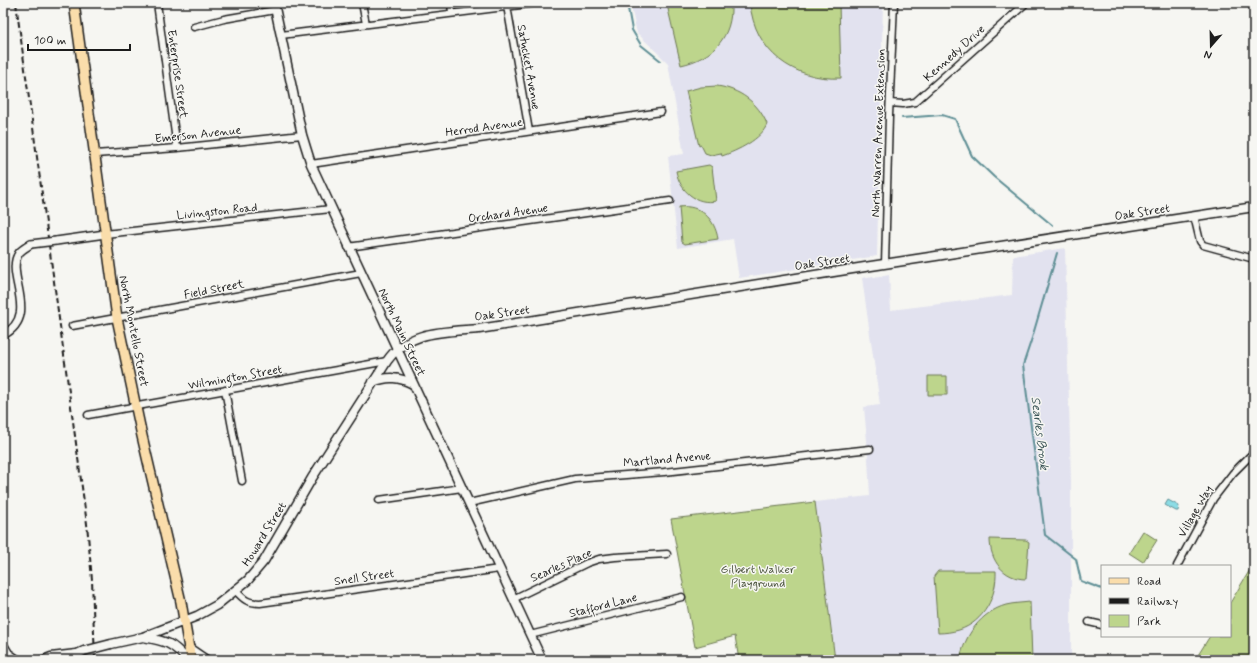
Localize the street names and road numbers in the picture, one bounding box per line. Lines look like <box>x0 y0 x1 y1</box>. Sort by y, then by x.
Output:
street label: Kennedy Drive <box>920 22 989 86</box>
street label: Satucket Avenue <box>513 23 543 111</box>
street label: Enterprise Street <box>163 29 191 119</box>
street label: North Warren Avenue Extension <box>868 48 890 218</box>
street label: Herrod Avenue <box>445 115 524 141</box>
street label: Emerson Avenue <box>154 122 242 147</box>
street label: Livingston Road <box>176 200 258 224</box>
street label: Orchard Avenue <box>467 200 549 228</box>
street label: Oak Street <box>1113 201 1171 225</box>
street label: Oak Street <box>793 251 851 275</box>
street label: North Montello Street <box>114 274 152 389</box>
street label: Field Street <box>183 276 246 304</box>
street label: North Main Street <box>374 286 429 379</box>
street label: Oak Street <box>474 302 531 326</box>
street label: Wilmington Street <box>187 362 284 395</box>
street label: Martland Avenue <box>623 448 712 472</box>
street label: Village Way <box>1175 483 1217 540</box>
street label: Howard Street <box>239 499 291 570</box>
street label: Searles Place <box>528 545 595 587</box>
street label: Snell Street <box>333 566 396 590</box>
street label: Stafford Lane <box>568 590 639 623</box>

